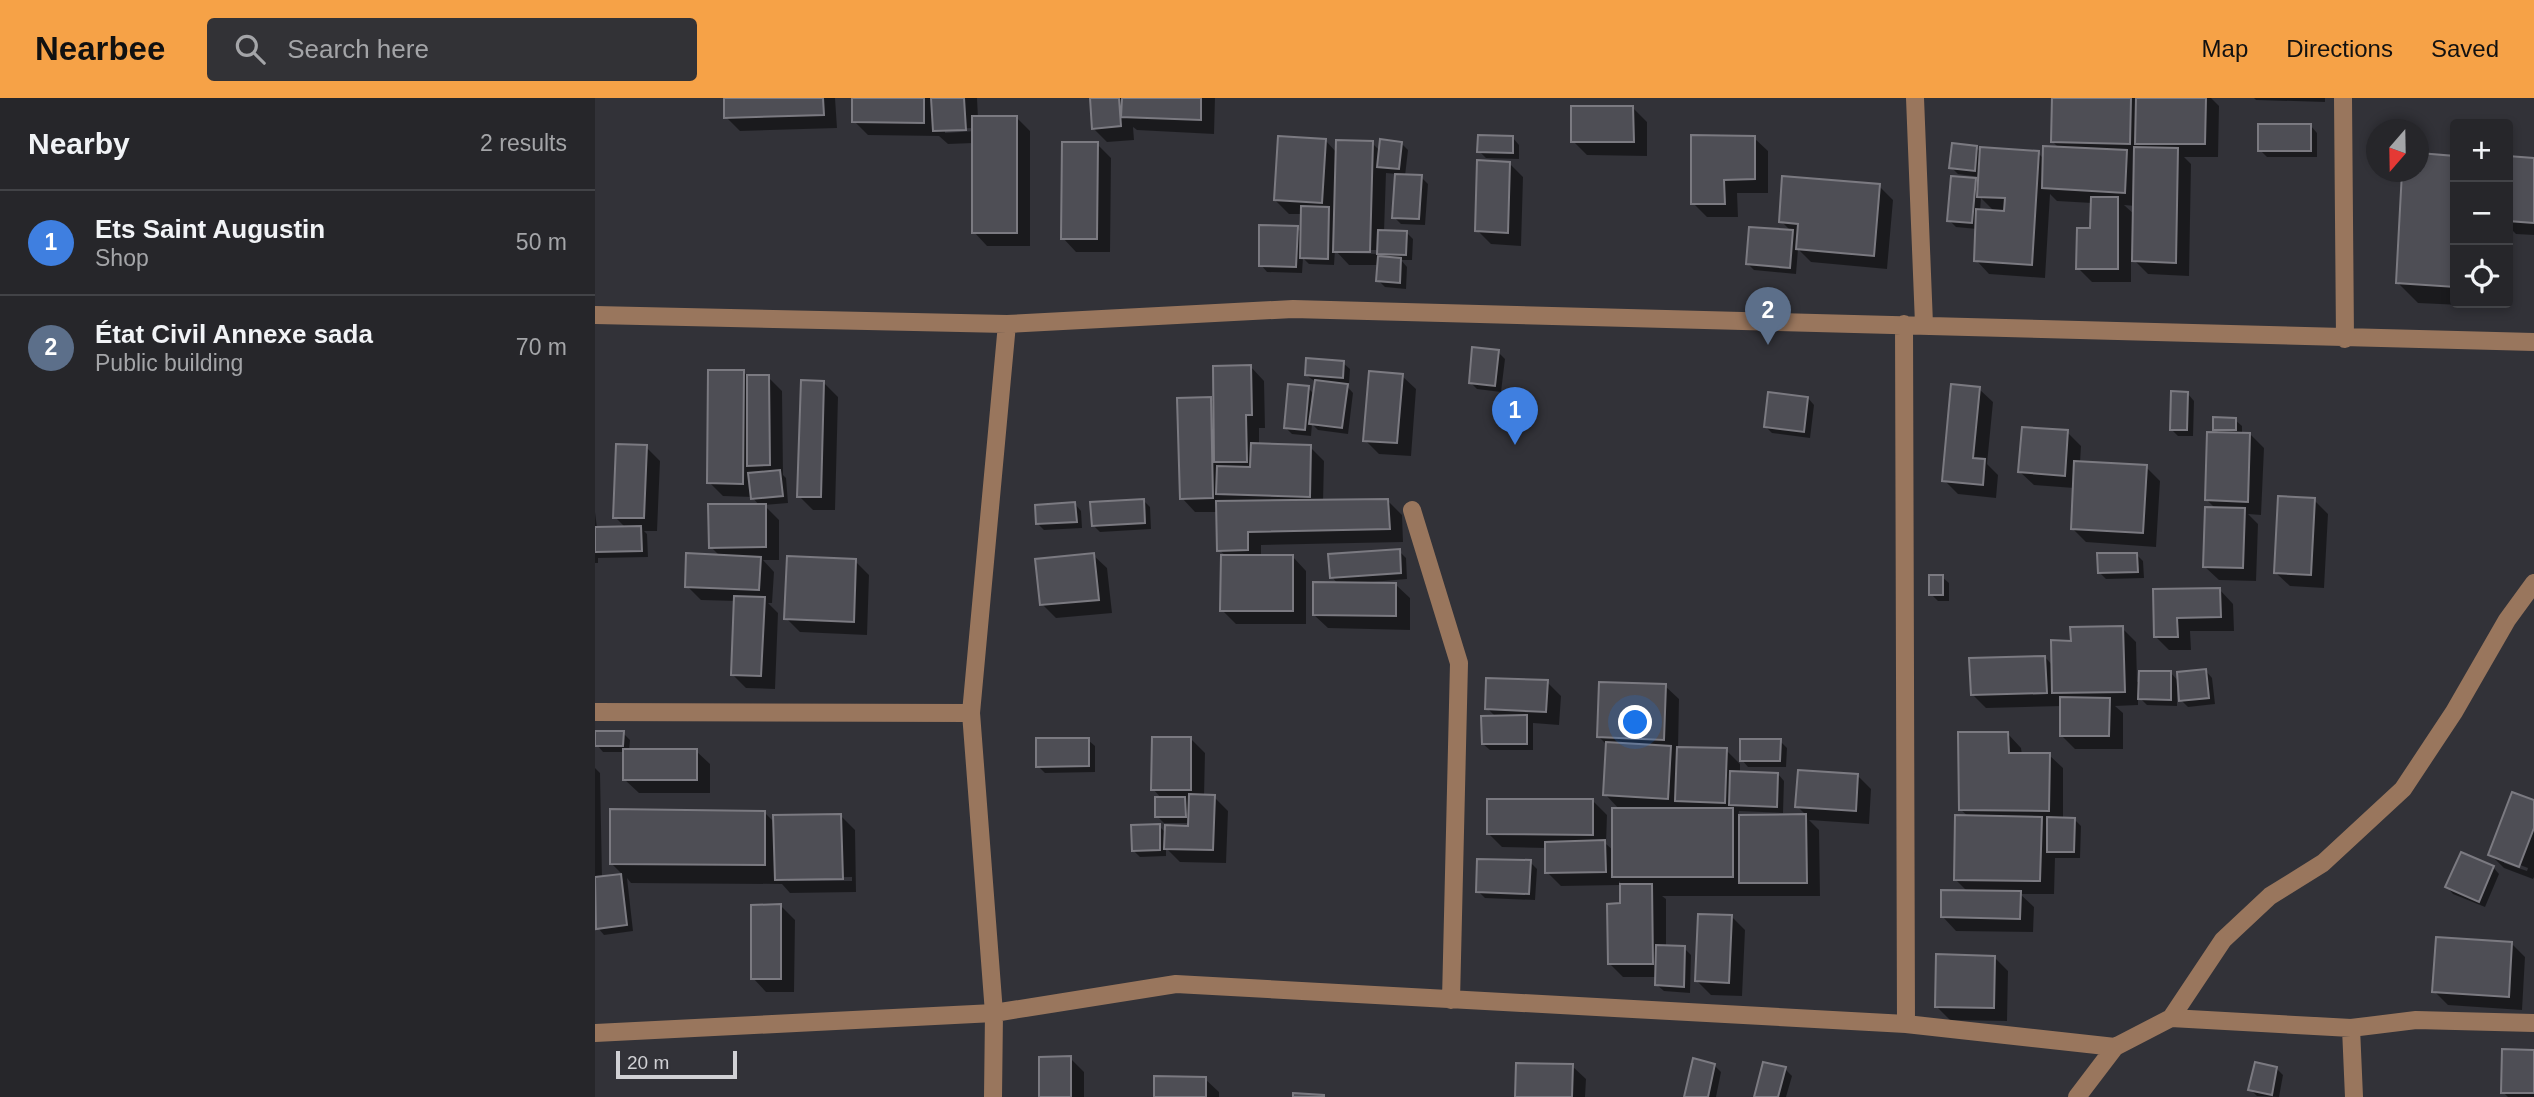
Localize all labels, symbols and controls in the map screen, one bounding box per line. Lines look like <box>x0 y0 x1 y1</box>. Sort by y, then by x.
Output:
search box <box>207 18 697 81</box>
text: Nearbee <box>35 30 165 67</box>
icon: search <box>231 30 269 68</box>
text: Search here <box>287 34 429 64</box>
text: Map <box>2202 35 2248 62</box>
text: Directions <box>2286 35 2393 62</box>
text: Saved <box>2431 35 2499 62</box>
north arrow <box>2366 119 2429 182</box>
map controls <box>2450 119 2513 308</box>
button: + <box>2450 119 2513 182</box>
text: Nearby <box>28 127 130 160</box>
text: 2 results <box>480 130 567 156</box>
button: − <box>2450 182 2513 245</box>
text: Ets Saint Augustin <box>95 214 325 244</box>
text: 1 <box>45 229 57 255</box>
text: 50 m <box>516 229 567 255</box>
text: Shop <box>95 245 149 271</box>
button: locate <box>2450 245 2513 308</box>
pin: 2 <box>1745 287 1791 345</box>
text: État Civil Annexe sada <box>95 319 373 349</box>
text: 2 <box>45 334 57 360</box>
text: 70 m <box>516 334 567 360</box>
text: Public building <box>95 350 243 376</box>
pin: 1 <box>1492 387 1538 445</box>
your location <box>1618 705 1652 739</box>
scale bar <box>616 1048 737 1080</box>
text: 20 m <box>627 1052 669 1073</box>

